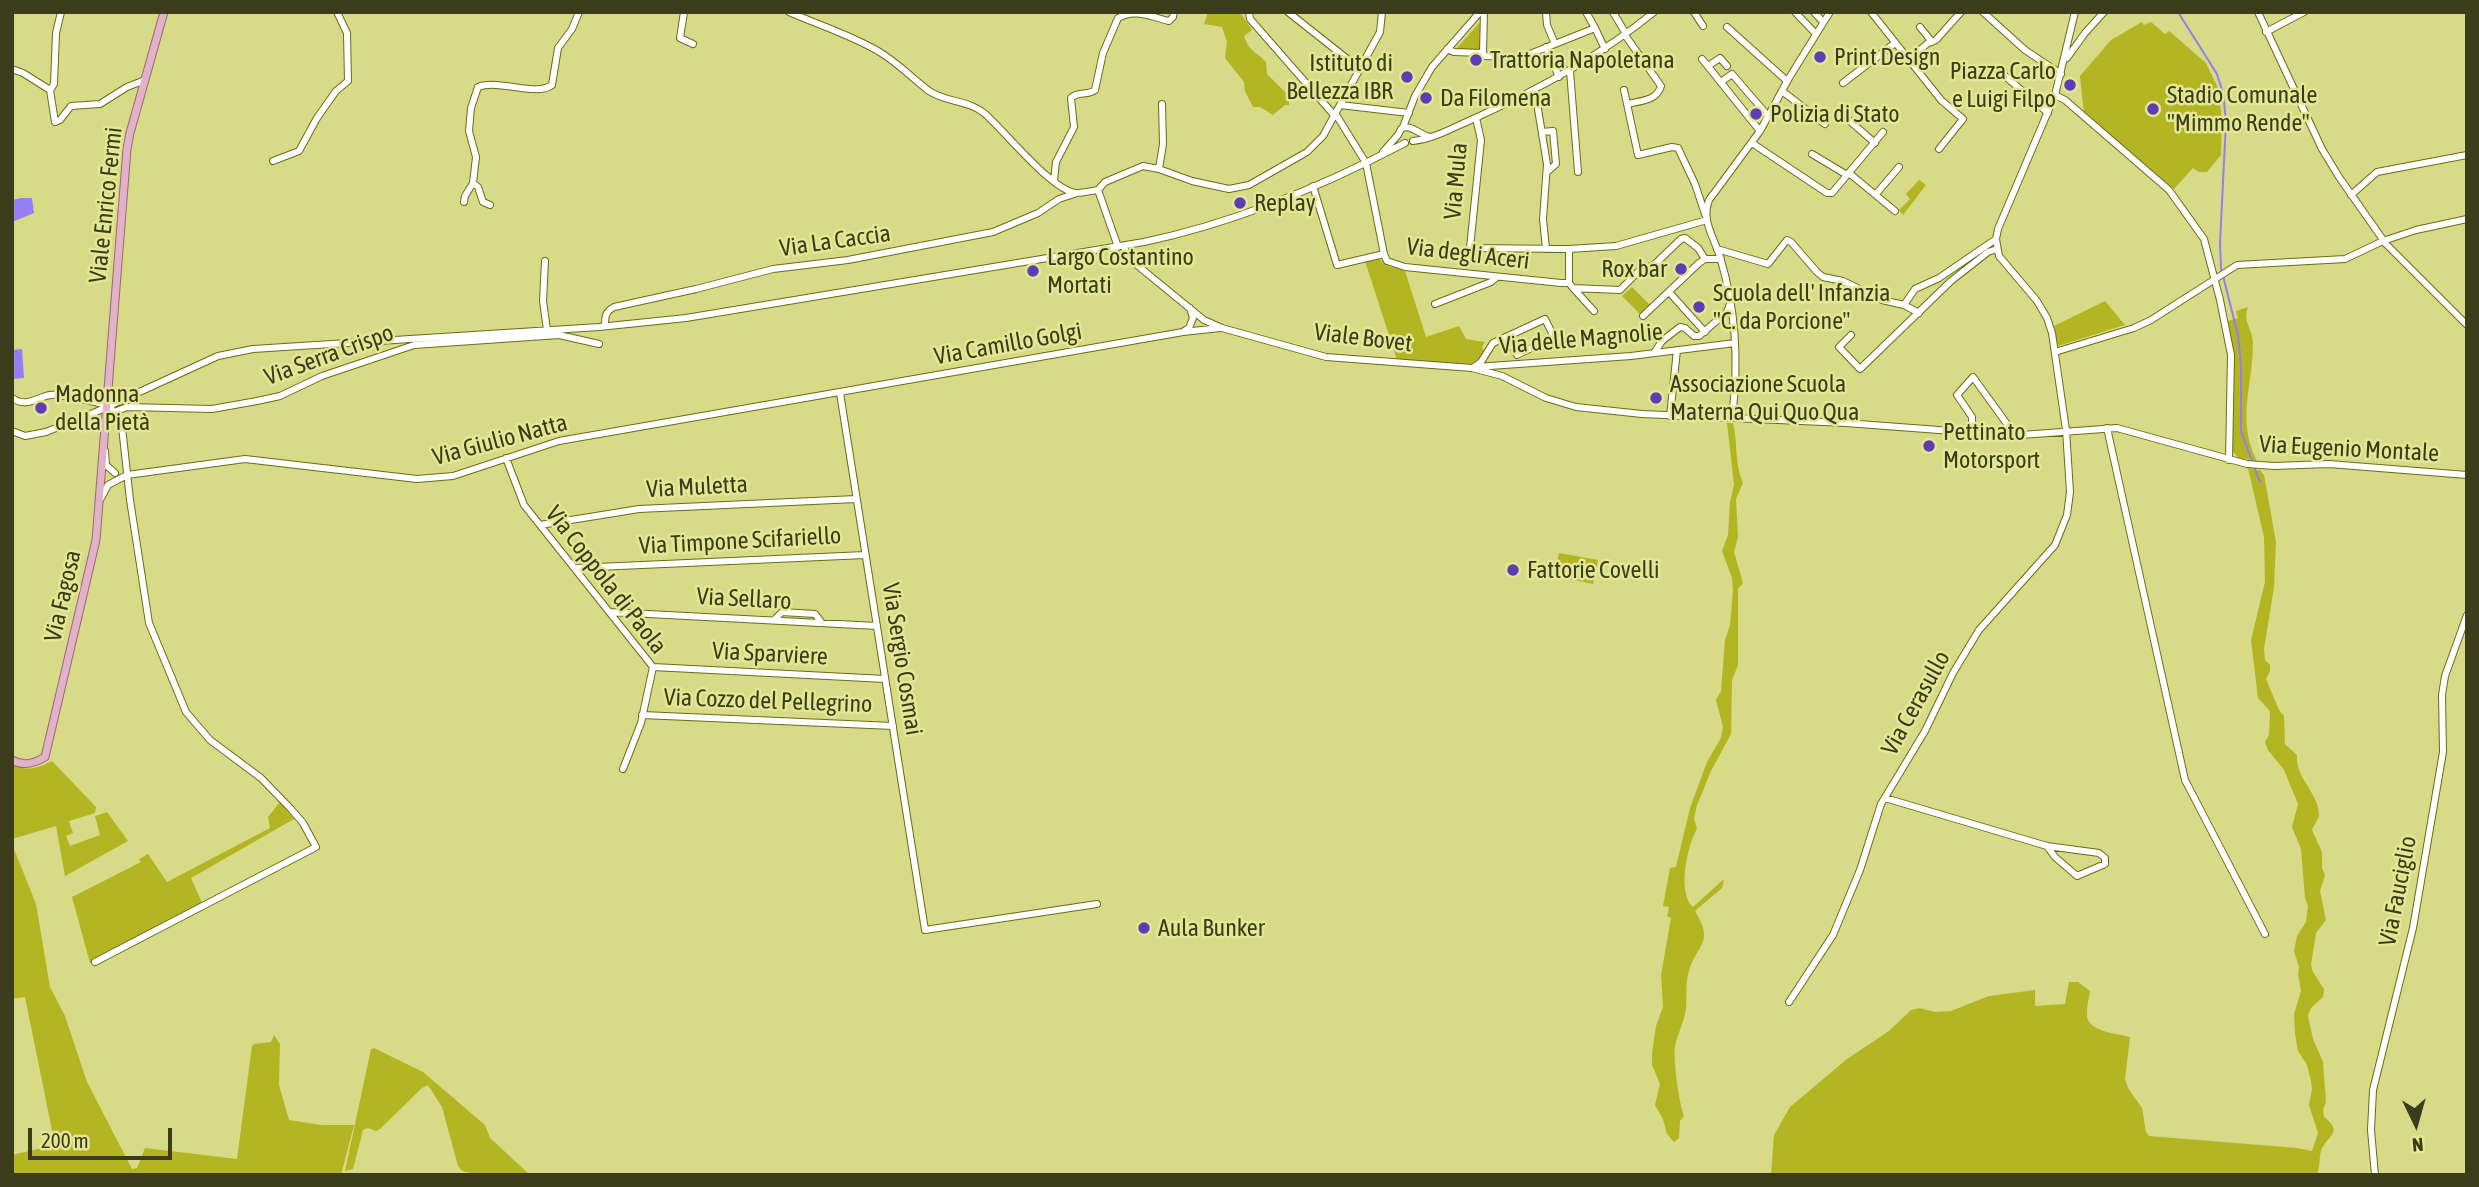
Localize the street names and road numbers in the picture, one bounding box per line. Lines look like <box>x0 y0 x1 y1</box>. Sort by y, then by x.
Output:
street label: Viale Enrico Fermi <box>83 126 129 284</box>
street label: Via Mula <box>1438 141 1474 221</box>
street label: Via La Caccia <box>778 219 892 263</box>
street label: Via degli Aceri <box>1405 232 1531 276</box>
street label: Via Camillo Golgi <box>932 317 1084 371</box>
street label: Via Serra Crispo <box>260 318 398 392</box>
street label: Viale Bovet <box>1312 318 1414 358</box>
street label: Via delle Magnolie <box>1498 318 1664 360</box>
street label: Via Giulio Natta <box>429 408 571 472</box>
street label: Via Eugenio Montale <box>2258 430 2440 468</box>
street label: Via Muletta <box>646 470 748 504</box>
street label: Via Coppola di Paola <box>539 500 673 660</box>
street label: Via Timpone Scifariello <box>638 521 842 561</box>
street label: Via Fagosa <box>39 548 87 644</box>
street label: Via Sergio Cosmai <box>876 581 928 737</box>
street label: Via Sellaro <box>696 582 792 616</box>
street label: Via Sparviere <box>711 637 829 671</box>
street label: Via Cerasullo <box>1876 646 1956 760</box>
street label: Via Cozzo del Pellegrino <box>663 683 873 719</box>
street label: Via Fauciglio <box>2373 834 2423 948</box>

